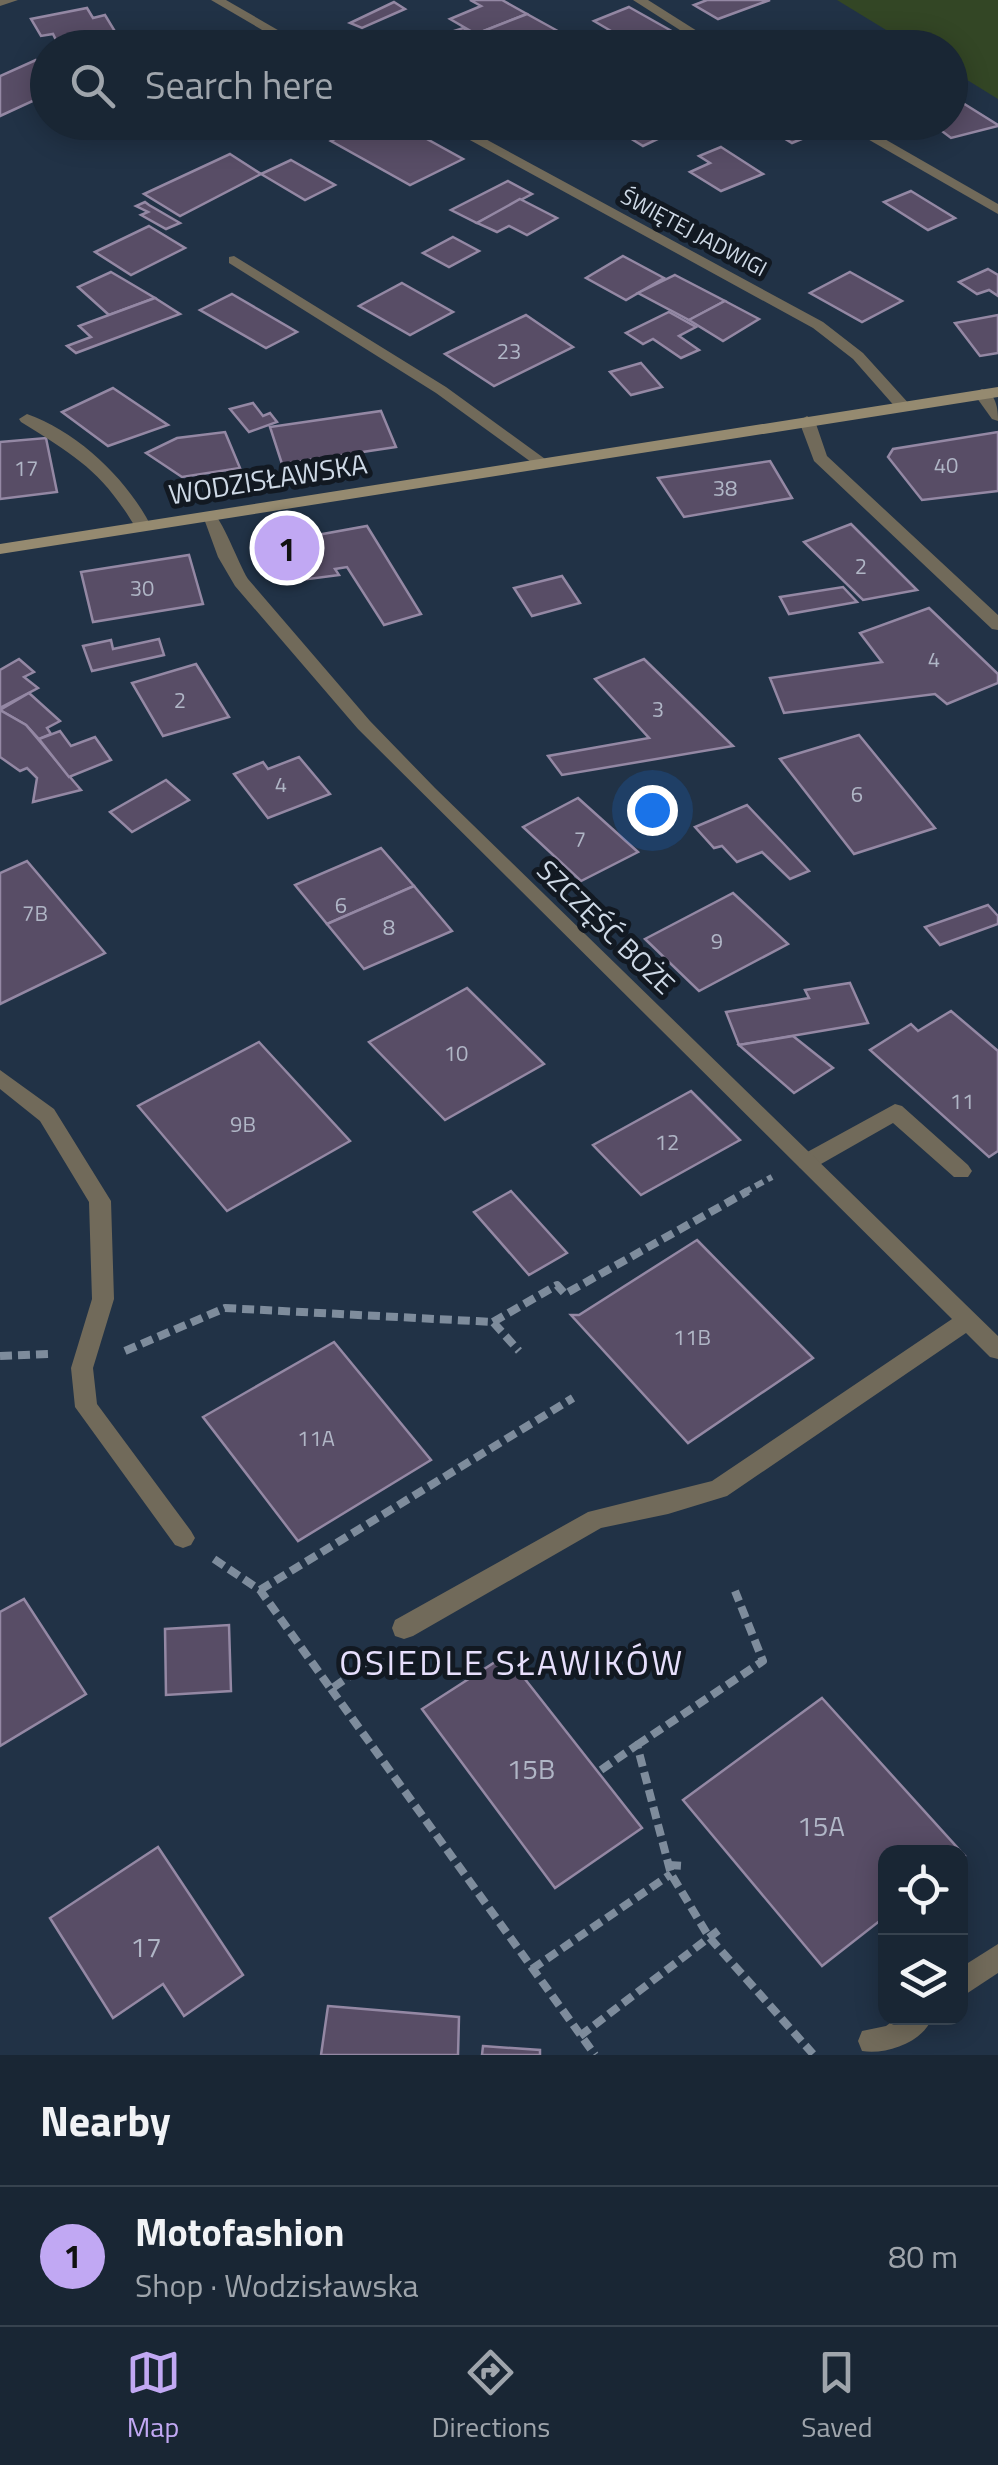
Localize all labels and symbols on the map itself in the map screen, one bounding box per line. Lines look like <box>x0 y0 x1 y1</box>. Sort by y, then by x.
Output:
street label: ŚWIĘTEJ JADWIGI <box>615 179 773 285</box>
house number: 23 <box>497 334 521 368</box>
street label: WODZISŁAWSKA <box>166 442 371 515</box>
house number: 40 <box>934 448 958 482</box>
house number: 17 <box>14 451 38 485</box>
house number: 38 <box>713 471 737 505</box>
pin: 1 <box>254 510 320 586</box>
house number: 2 <box>855 549 867 583</box>
house number: 30 <box>130 571 154 605</box>
house number: 4 <box>928 642 940 676</box>
house number: 2 <box>174 683 186 717</box>
house number: 3 <box>652 692 664 726</box>
house number: 4 <box>275 767 287 801</box>
house number: 6 <box>851 777 863 811</box>
your location <box>627 785 678 836</box>
house number: 7 <box>574 822 586 856</box>
street label: SZCZĘŚĆ BOŻE <box>527 849 685 1004</box>
house number: 6 <box>335 888 347 922</box>
house number: 7B <box>22 896 48 930</box>
house number: 8 <box>383 910 395 944</box>
house number: 9 <box>711 924 723 958</box>
house number: 10 <box>444 1036 468 1070</box>
house number: 11 <box>950 1084 974 1118</box>
house number: 9B <box>230 1107 256 1141</box>
house number: 12 <box>655 1125 679 1159</box>
house number: 11B <box>673 1320 711 1354</box>
house number: 11A <box>297 1421 335 1455</box>
district label: OSIEDLE SŁAWIKÓW <box>339 1635 685 1689</box>
house number: 15B <box>507 1747 555 1790</box>
house number: 15A <box>797 1804 845 1847</box>
house number: 17 <box>130 1925 162 1968</box>

